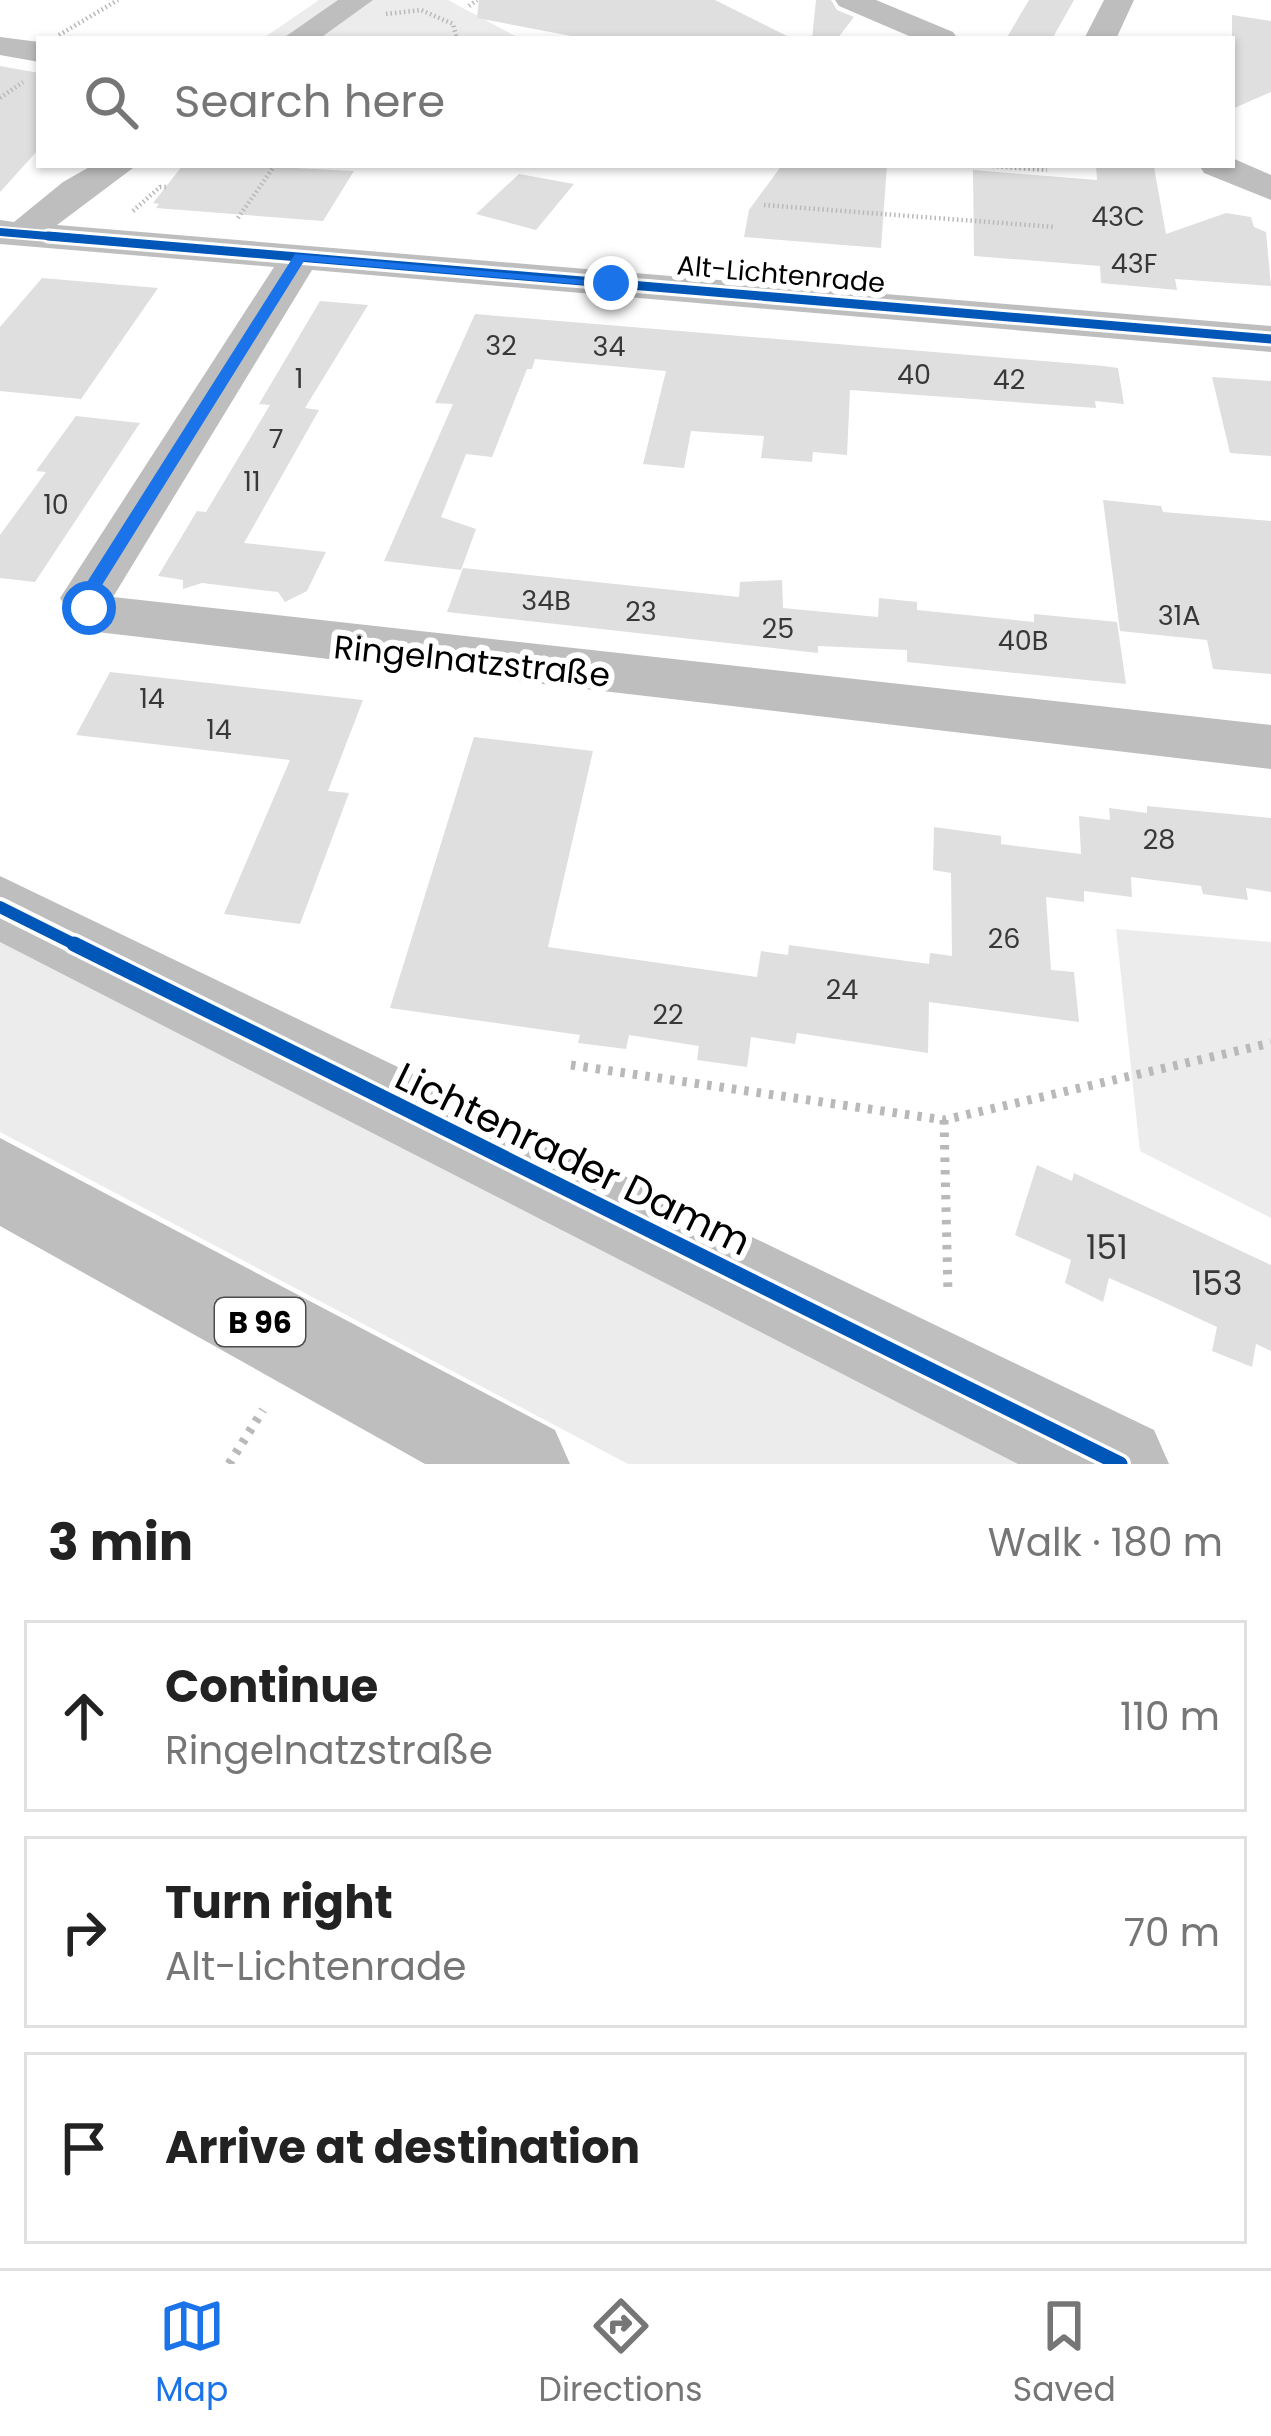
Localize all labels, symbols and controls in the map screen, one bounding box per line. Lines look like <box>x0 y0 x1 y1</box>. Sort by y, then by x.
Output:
search box <box>36 36 1235 168</box>
icon: search <box>78 69 144 135</box>
text: Search here <box>174 70 445 133</box>
house number: 43C <box>1091 198 1145 235</box>
house number: 43F <box>1111 245 1157 282</box>
street label: Alt-Lichtenrade <box>675 246 887 302</box>
route end <box>584 256 638 310</box>
house number: 32 <box>485 327 517 364</box>
house number: 34 <box>593 328 625 365</box>
house number: 40 <box>897 356 931 393</box>
house number: 1 <box>295 360 303 397</box>
house number: 42 <box>993 361 1025 398</box>
house number: 7 <box>269 420 283 457</box>
house number: 11 <box>243 463 261 500</box>
house number: 10 <box>43 486 69 523</box>
route start <box>62 581 116 635</box>
house number: 34B <box>521 582 571 619</box>
house number: 23 <box>625 593 657 630</box>
house number: 31A <box>1158 597 1200 634</box>
house number: 25 <box>762 610 794 647</box>
house number: 40B <box>998 622 1048 659</box>
street label: Ringelnatzstraße <box>332 623 612 699</box>
house number: 14 <box>139 680 165 717</box>
house number: 14 <box>206 711 232 748</box>
house number: 28 <box>1143 821 1175 858</box>
house number: 26 <box>988 920 1020 957</box>
house number: 24 <box>826 971 858 1008</box>
house number: 22 <box>652 996 684 1033</box>
street label: Lichtenrader Damm <box>386 1049 760 1269</box>
house number: 151 <box>1086 1224 1128 1271</box>
house number: 153 <box>1192 1260 1242 1307</box>
road number: B 96 <box>215 1298 305 1346</box>
text: 3 min <box>48 1506 193 1578</box>
text: Walk · 180 m <box>988 1515 1223 1570</box>
text: Continue <box>165 1655 378 1718</box>
icon: ahead <box>51 1683 117 1749</box>
text: 110 m <box>1120 1689 1220 1744</box>
text: Ringelnatzstraße <box>165 1723 493 1778</box>
text: Turn right <box>165 1871 393 1934</box>
icon: right <box>51 1899 117 1965</box>
text: 70 m <box>1124 1905 1220 1960</box>
text: Alt-Lichtenrade <box>165 1939 466 1994</box>
icon: arrive <box>51 2115 117 2181</box>
text: Arrive at destination <box>165 2116 640 2179</box>
tab: Map <box>155 2293 228 2415</box>
tab: Directions <box>539 2293 702 2415</box>
tab: Saved <box>1013 2293 1116 2415</box>

